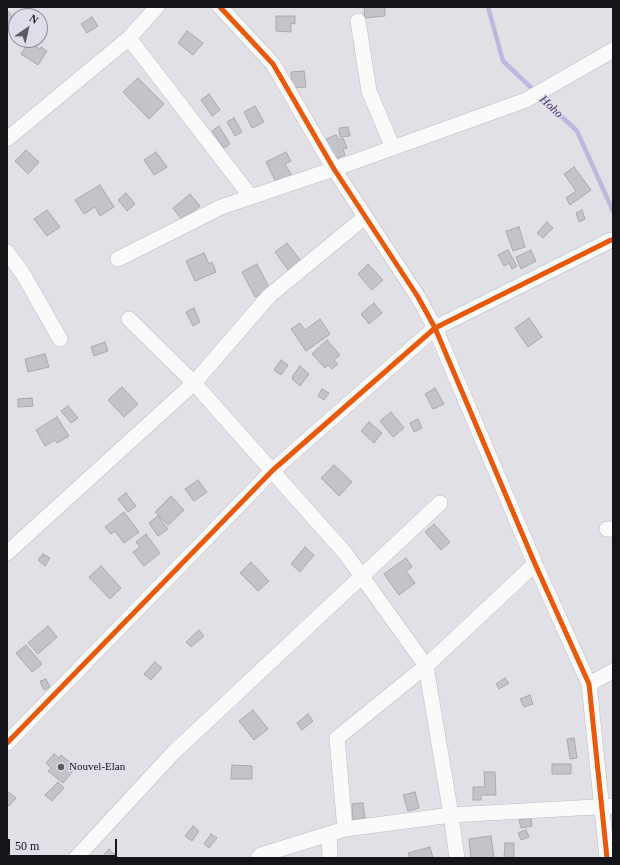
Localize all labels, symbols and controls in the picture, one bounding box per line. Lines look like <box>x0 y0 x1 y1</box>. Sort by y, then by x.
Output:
north arrow <box>8 8 48 48</box>
text: N <box>27 12 41 26</box>
water label: Hoho <box>536 93 566 121</box>
place label: Nouvel-Elan <box>69 760 125 774</box>
marker: Nouvel-Elan <box>56 762 66 772</box>
scale bar <box>10 831 119 857</box>
text: 50 m <box>15 839 39 853</box>

